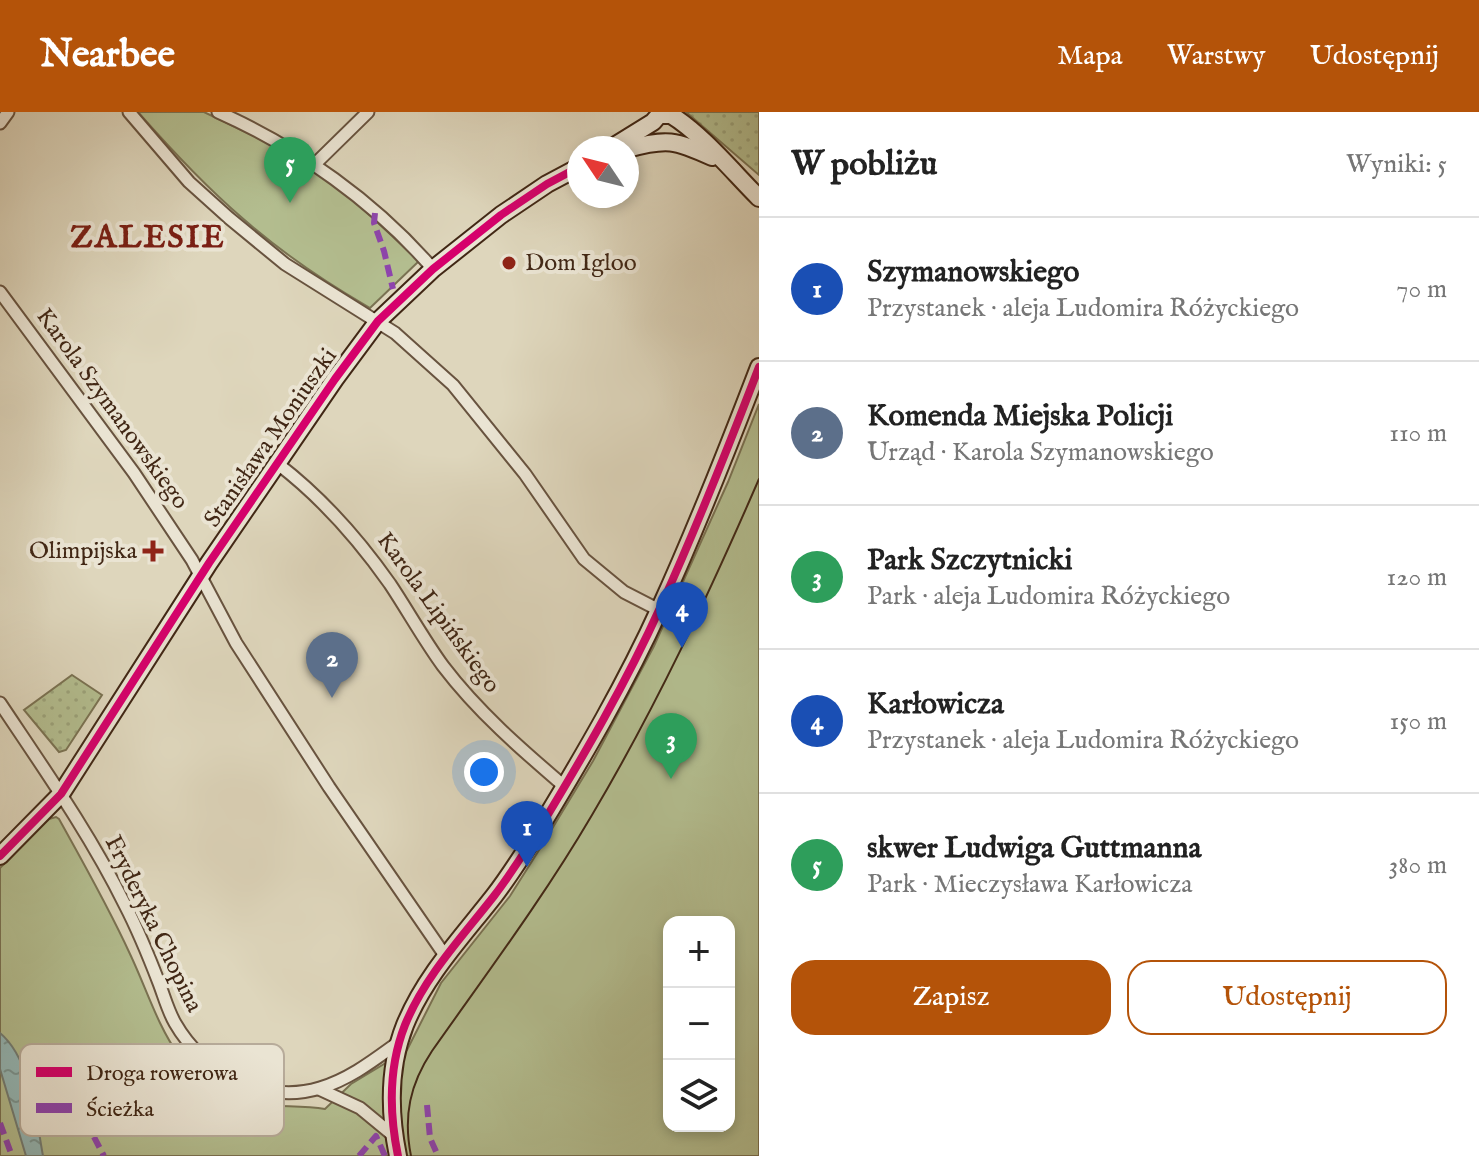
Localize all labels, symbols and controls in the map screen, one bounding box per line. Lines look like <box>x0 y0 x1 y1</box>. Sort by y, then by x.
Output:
text: Nearbee <box>40 32 175 80</box>
text: Mapa <box>1057 39 1123 74</box>
text: Warstwy <box>1167 39 1266 74</box>
text: Udostępnij <box>1310 39 1439 74</box>
north arrow <box>567 136 639 208</box>
pin: 5 <box>264 137 316 203</box>
text: W pobliżu <box>791 143 937 186</box>
text: Wyniki: 5 <box>1346 148 1447 181</box>
district label: ZALESIE <box>70 218 226 259</box>
place label: Dom Igloo <box>525 248 637 279</box>
marker: Dom Igloo <box>500 254 518 272</box>
text: Szymanowskiego <box>867 254 1079 292</box>
text: 1 <box>812 273 822 306</box>
text: 70 m <box>1396 273 1447 306</box>
text: Przystanek · aleja Ludomira Różyckiego <box>867 292 1299 325</box>
street label: Karola Szymanowskiego <box>29 302 196 516</box>
street label: Stanisława Moniuszki <box>197 342 345 534</box>
text: Komenda Miejska Policji <box>867 398 1173 436</box>
text: 2 <box>811 417 823 450</box>
text: 110 m <box>1389 417 1447 450</box>
text: Urząd · Karola Szymanowskiego <box>867 436 1214 469</box>
street label: Karola Lipińskiego <box>369 526 507 700</box>
place label: Olimpijska <box>29 536 138 567</box>
marker: Olimpijska <box>144 542 162 560</box>
text: Park Szczytnicki <box>867 542 1073 580</box>
text: 3 <box>812 561 822 594</box>
text: 120 m <box>1387 561 1447 594</box>
text: Park · aleja Ludomira Różyckiego <box>867 580 1230 613</box>
pin: 4 <box>656 582 708 648</box>
pin: 2 <box>306 632 358 698</box>
text: Karłowicza <box>867 686 1004 724</box>
text: 4 <box>811 705 823 738</box>
text: 150 m <box>1389 705 1447 738</box>
pin: 3 <box>645 713 697 779</box>
text: Przystanek · aleja Ludomira Różyckiego <box>867 724 1299 757</box>
your location <box>464 752 504 792</box>
pin: 1 <box>501 801 553 867</box>
text: skwer Ludwiga Guttmanna <box>867 830 1201 868</box>
street label: Fryderyka Chopina <box>97 831 209 1018</box>
text: 5 <box>812 849 822 882</box>
text: 380 m <box>1389 849 1447 882</box>
text: Park · Mieczysława Karłowicza <box>867 868 1193 901</box>
map controls <box>663 916 735 1132</box>
button: + <box>663 916 735 988</box>
button: Zapisz <box>791 960 1111 1035</box>
button: Udostępnij <box>1127 960 1447 1035</box>
button: − <box>663 988 735 1060</box>
legend <box>20 1044 284 1136</box>
text: Droga rowerowa <box>86 1060 238 1088</box>
button: layers <box>663 1060 735 1132</box>
text: Ścieżka <box>86 1096 155 1124</box>

